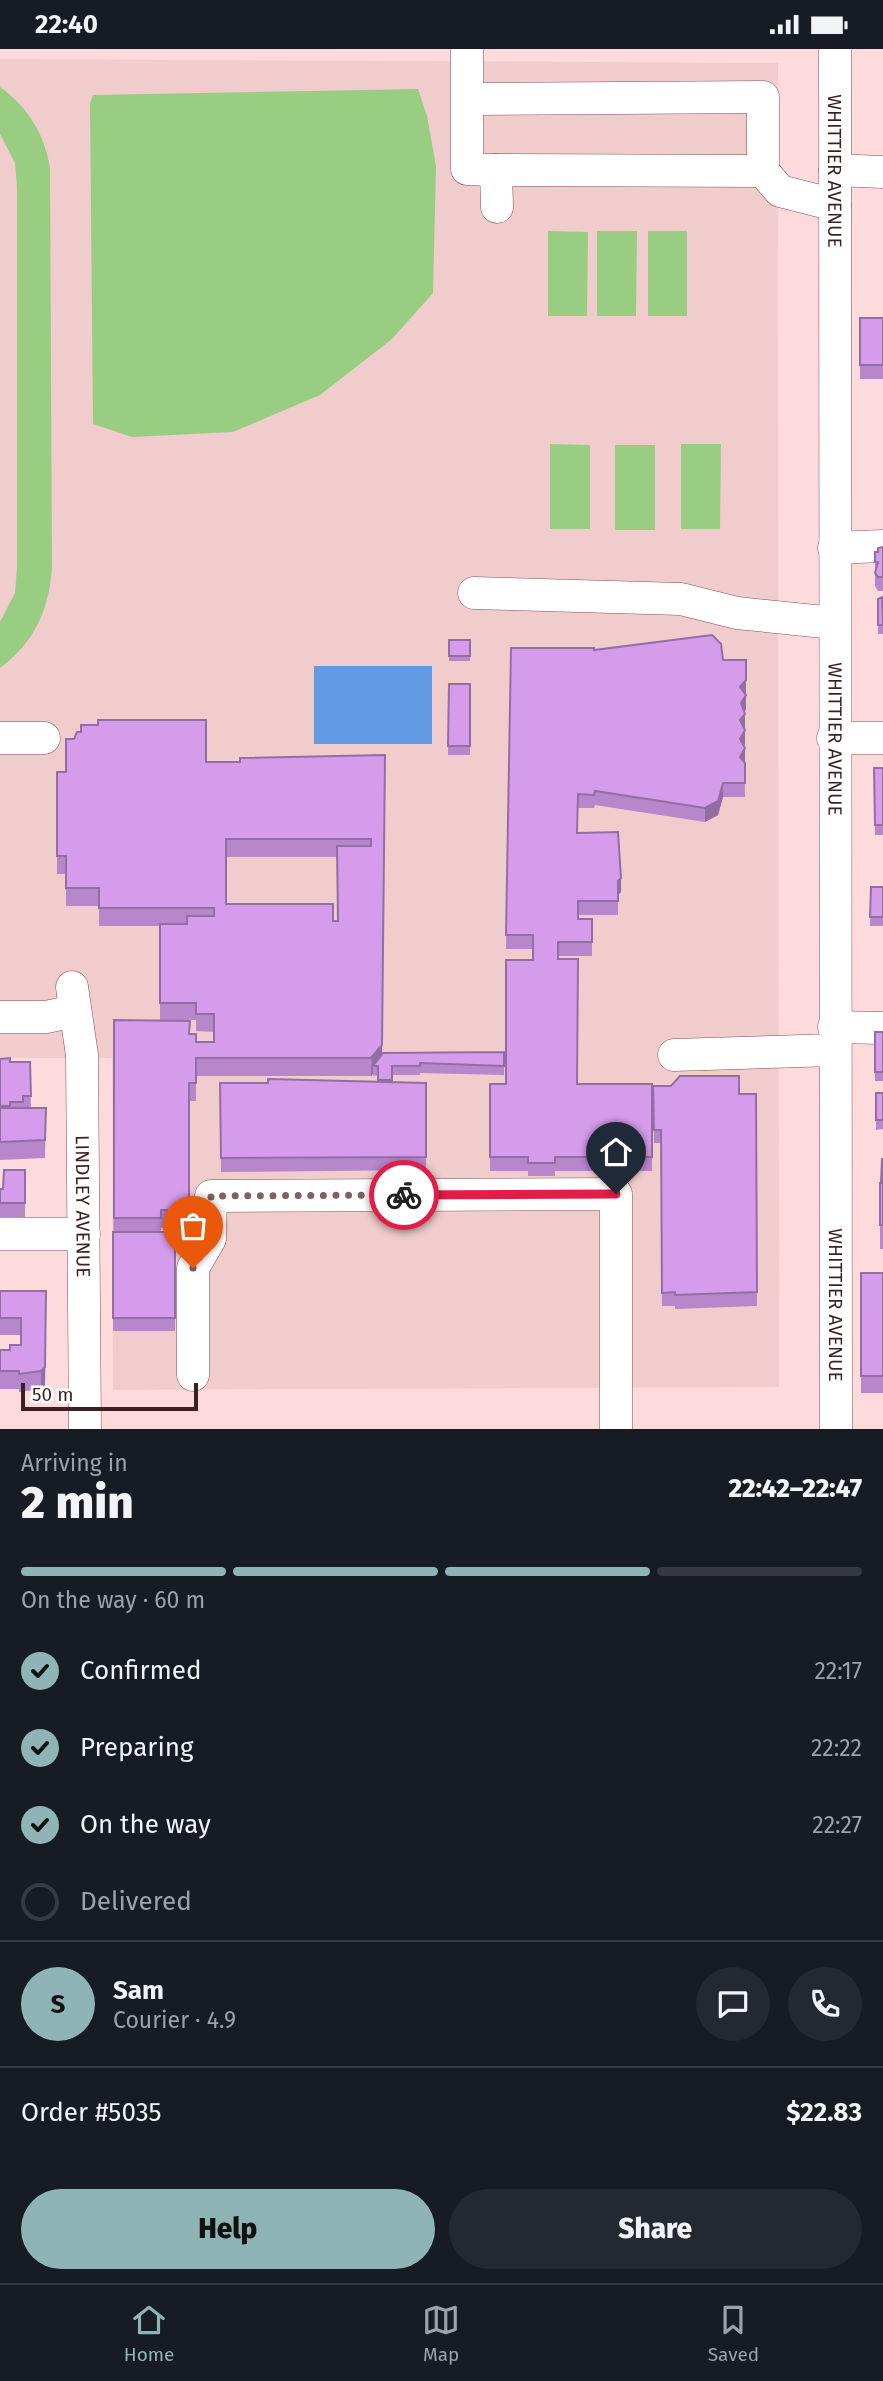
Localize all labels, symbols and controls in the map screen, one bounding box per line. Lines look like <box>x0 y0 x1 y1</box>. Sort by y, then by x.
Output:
text: 22:40 <box>35 9 98 40</box>
street label: WHITTIER AVENUE <box>824 94 847 248</box>
street label: WHITTIER AVENUE <box>824 662 847 816</box>
pin <box>586 1122 646 1194</box>
icon: home <box>597 1133 635 1171</box>
street label: LINDLEY AVENUE <box>71 1135 95 1278</box>
courier <box>369 1160 439 1230</box>
icon: bike <box>385 1176 423 1214</box>
pin <box>163 1196 223 1268</box>
icon: bag <box>174 1207 212 1245</box>
street label: WHITTIER AVENUE <box>824 1228 847 1382</box>
scale bar <box>21 1380 198 1412</box>
text: 50 m <box>32 1383 73 1406</box>
text: Arriving in <box>21 1449 128 1477</box>
text: 22:42–22:47 <box>728 1473 862 1504</box>
text: 2 min <box>21 1475 134 1530</box>
text: On the way · 60 m <box>21 1586 205 1614</box>
icon: check <box>21 1652 59 1690</box>
text: Confirmed <box>80 1655 201 1686</box>
text: 22:17 <box>814 1657 862 1685</box>
icon: check <box>21 1729 59 1767</box>
text: Preparing <box>80 1732 193 1763</box>
text: 22:22 <box>811 1734 862 1762</box>
icon: check <box>21 1806 59 1844</box>
text: On the way <box>80 1809 211 1840</box>
text: 22:27 <box>812 1811 862 1839</box>
text: Delivered <box>80 1886 192 1917</box>
button: chat <box>696 1967 770 2041</box>
button: phone <box>788 1967 862 2041</box>
text: Sam <box>113 1975 164 2006</box>
text: S <box>51 1989 65 2020</box>
text: Courier · 4.9 <box>113 2006 236 2034</box>
text: Order #5035 <box>21 2097 162 2128</box>
text: $22.83 <box>786 2097 862 2128</box>
button: Help <box>21 2189 435 2269</box>
button: Share <box>449 2189 862 2269</box>
tab: Home <box>124 2301 174 2366</box>
tab: Map <box>422 2301 460 2366</box>
tab: Saved <box>708 2301 759 2366</box>

